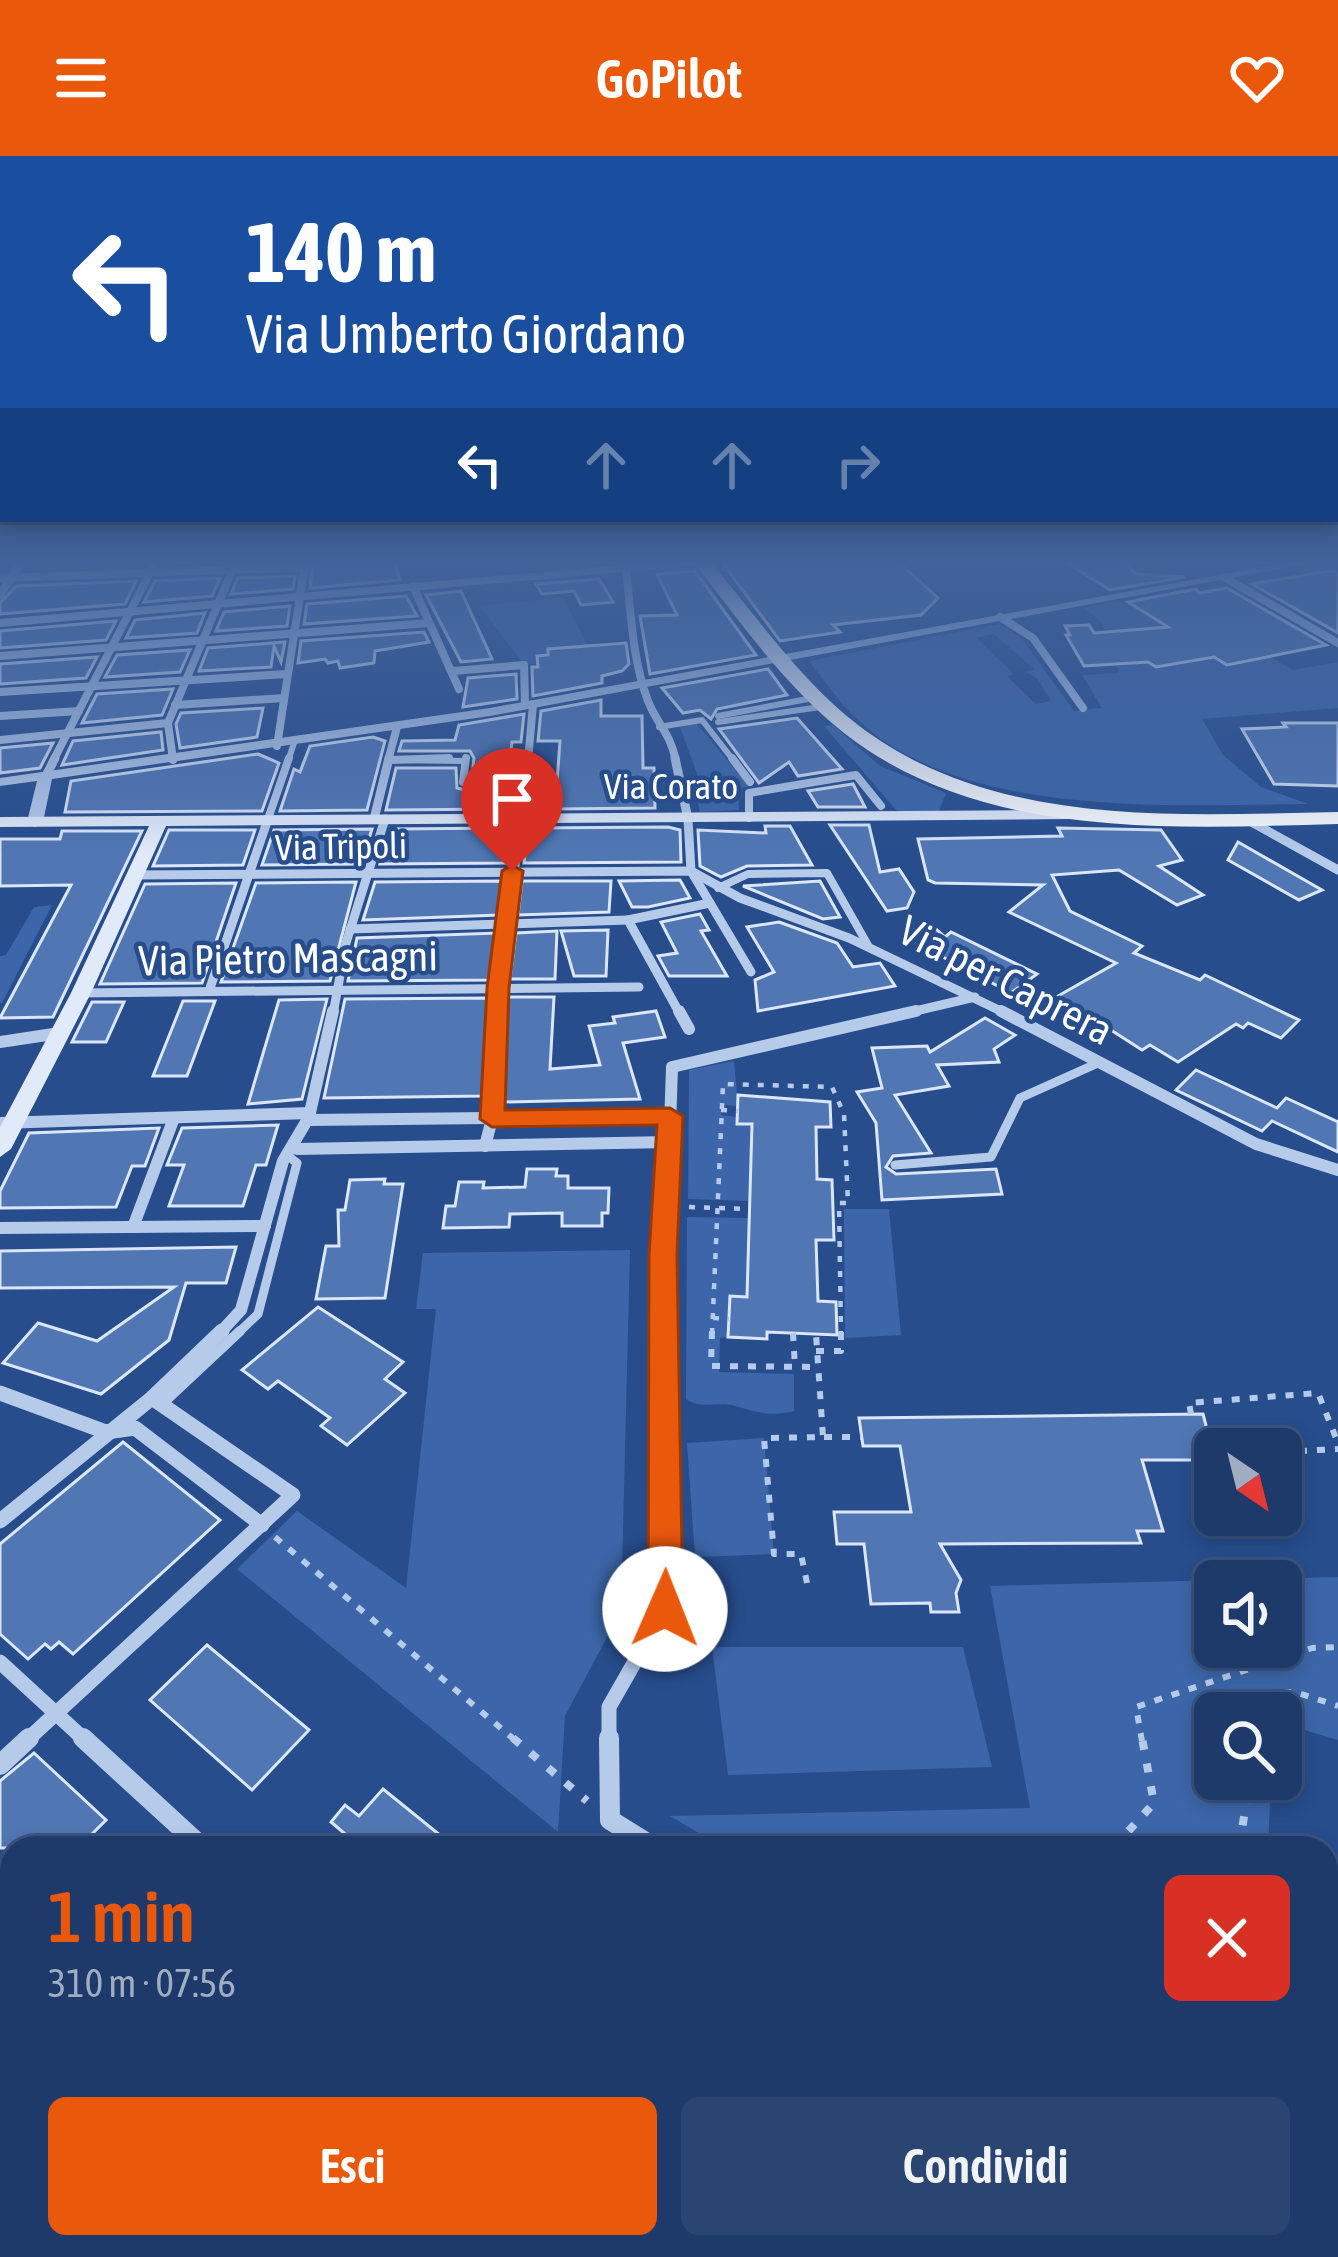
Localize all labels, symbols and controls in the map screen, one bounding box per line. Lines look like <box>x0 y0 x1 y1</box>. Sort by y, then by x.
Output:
icon: menu <box>48 45 114 111</box>
icon: heart <box>1224 45 1290 111</box>
text: GoPilot <box>596 48 742 109</box>
icon: left <box>48 204 204 360</box>
text: 140 m <box>246 204 436 300</box>
text: Via Umberto Giordano <box>246 303 686 364</box>
icon: left <box>447 432 513 498</box>
icon: ahead <box>573 432 639 498</box>
icon: ahead <box>699 432 765 498</box>
icon: right <box>825 432 891 498</box>
pin <box>461 748 563 871</box>
street label: Via Corato <box>604 765 738 807</box>
icon: arrive <box>479 766 545 832</box>
street label: Via Tripoli <box>275 824 407 868</box>
street label: Via per Caprera <box>891 906 1121 1054</box>
street label: Via Pietro Mascagni <box>138 931 438 985</box>
north arrow <box>1194 1428 1302 1536</box>
map controls <box>1194 1428 1302 1800</box>
position arrow <box>602 1546 728 1672</box>
button: sound <box>1194 1560 1302 1668</box>
button: search <box>1194 1692 1302 1800</box>
text: 1 min <box>48 1875 195 1957</box>
button: close <box>1164 1875 1290 2001</box>
text: 310 m · 07:56 <box>48 1961 236 2005</box>
button: Esci <box>48 2097 657 2235</box>
button: Condividi <box>681 2097 1290 2235</box>

